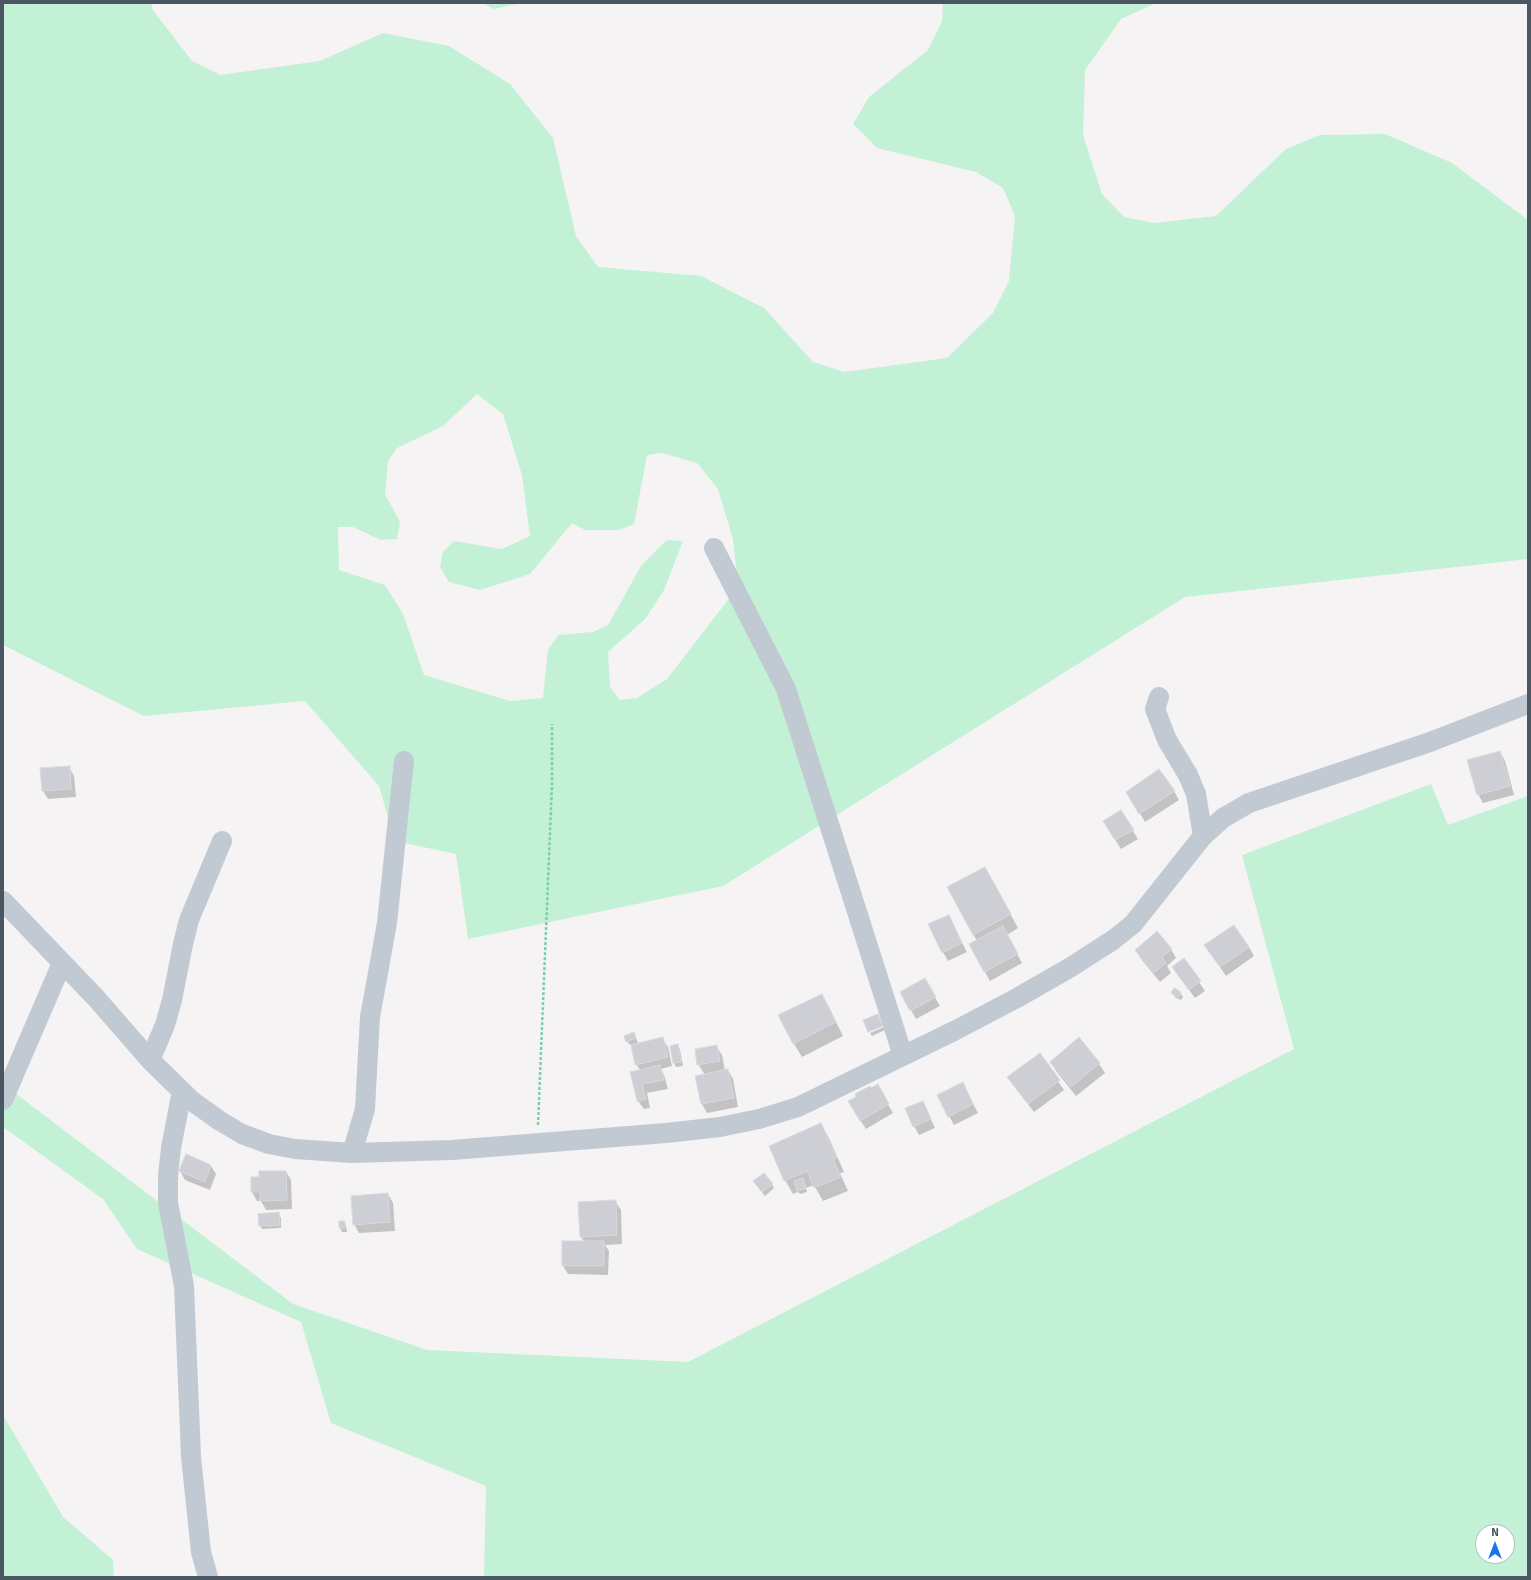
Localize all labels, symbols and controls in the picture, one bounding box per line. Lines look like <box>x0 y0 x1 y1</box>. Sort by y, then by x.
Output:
north arrow <box>1475 1524 1515 1564</box>
text: N <box>1491 1526 1499 1539</box>

